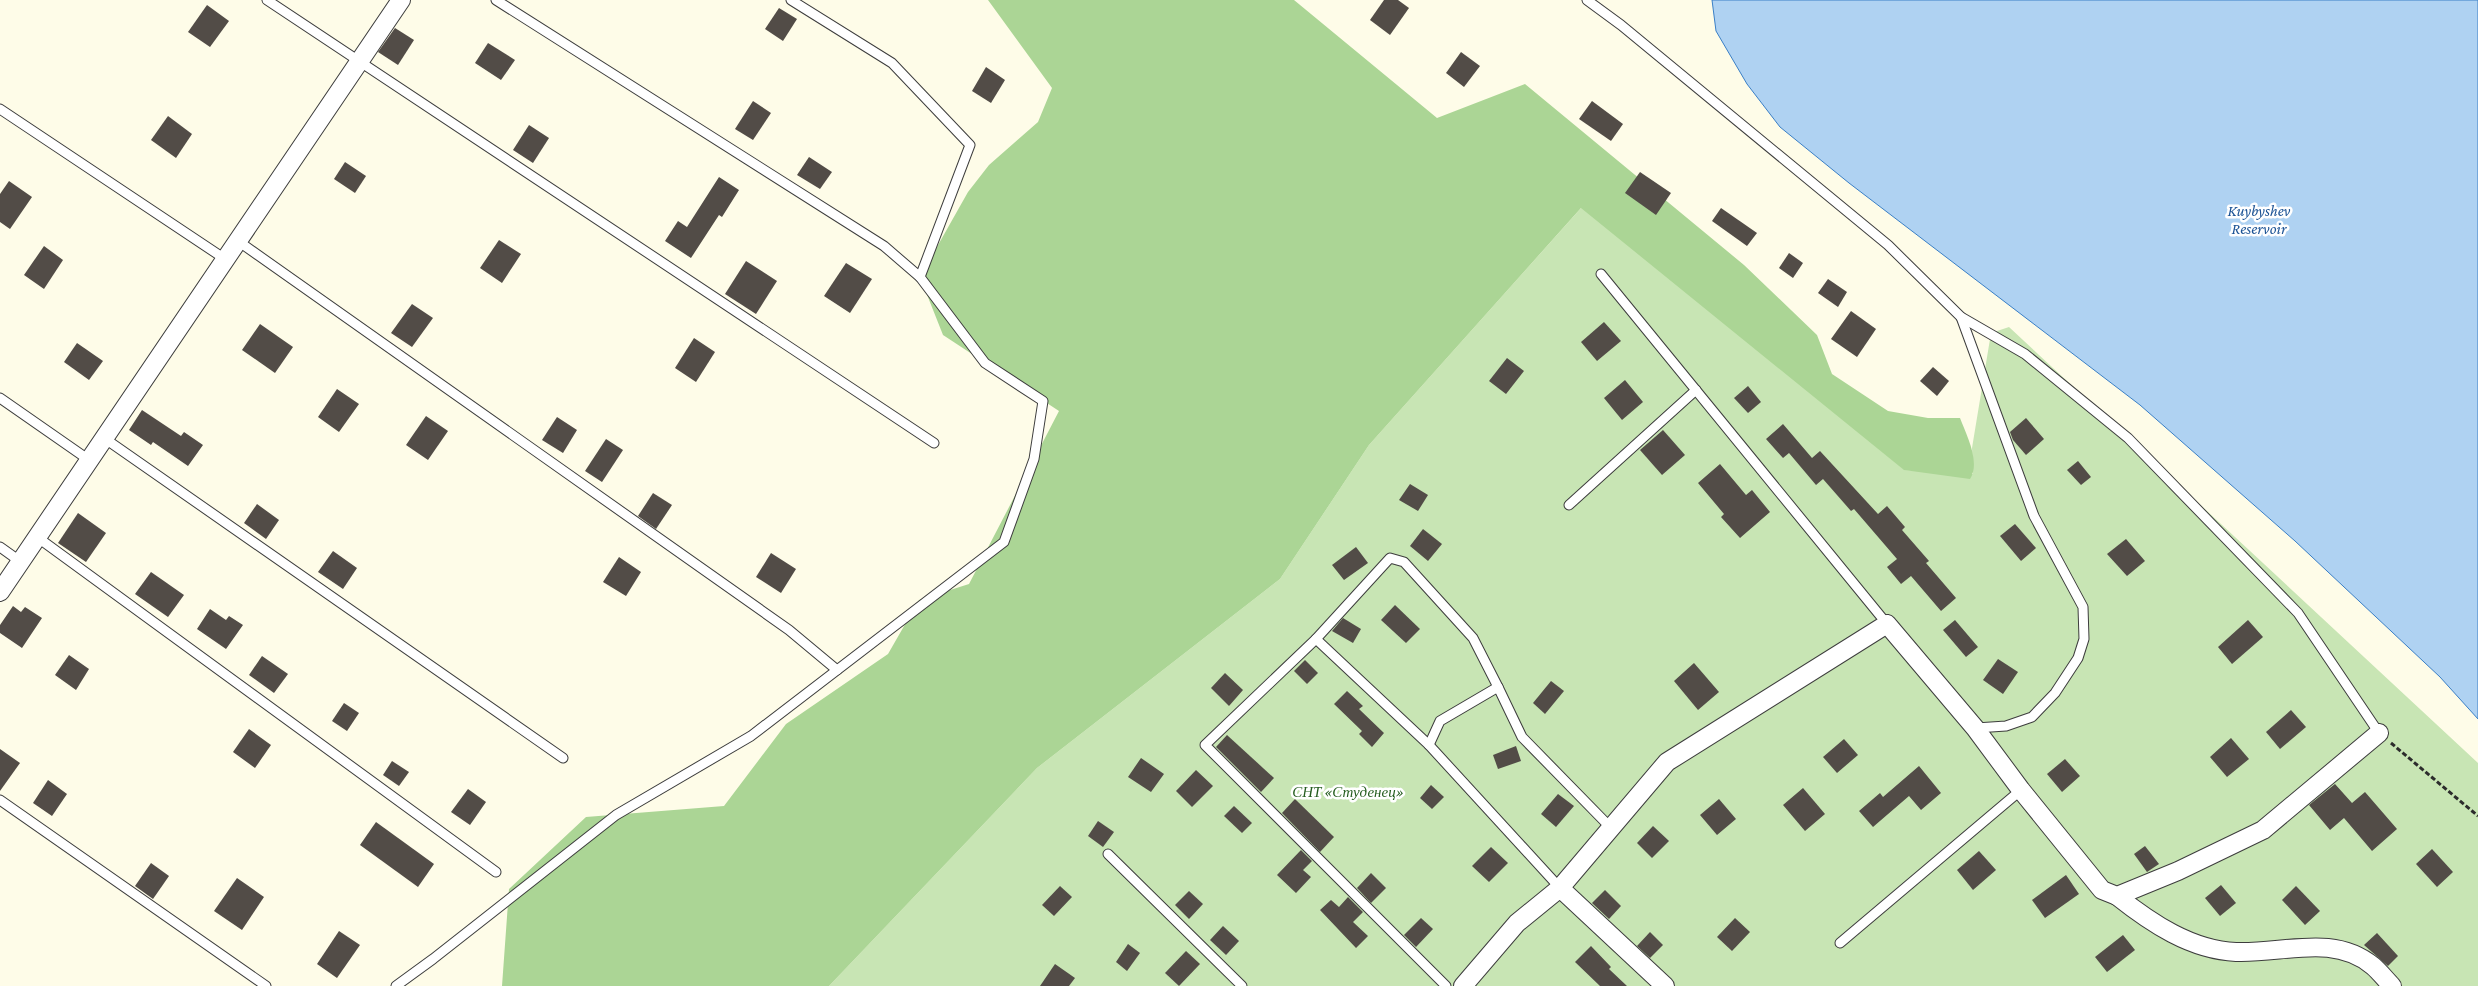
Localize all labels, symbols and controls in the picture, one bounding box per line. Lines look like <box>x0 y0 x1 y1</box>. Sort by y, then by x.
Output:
water label: Kuybyshev Reservoir <box>2228 202 2291 237</box>
park label: СНТ «Студенец» <box>1292 784 1404 800</box>

